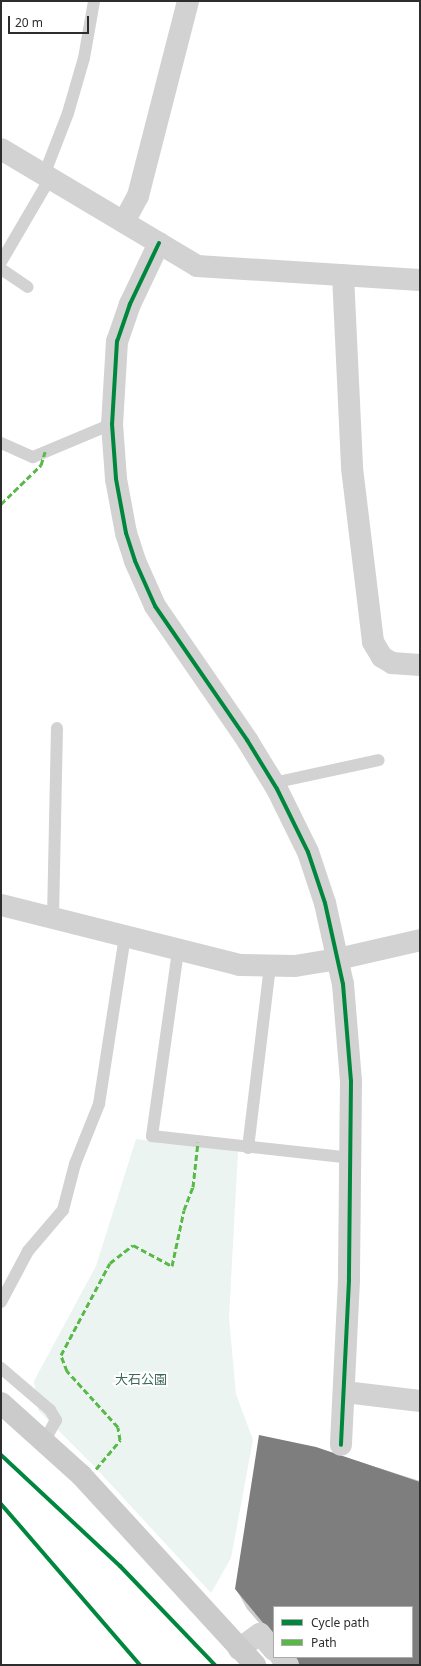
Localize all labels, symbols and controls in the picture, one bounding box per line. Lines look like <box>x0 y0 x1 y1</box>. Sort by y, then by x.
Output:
scale bar <box>10 8 91 34</box>
text: 20 m <box>15 14 43 31</box>
park label: 大石公園 <box>115 1371 167 1387</box>
legend <box>273 1606 413 1658</box>
text: Cycle path <box>311 1614 369 1631</box>
text: Path <box>311 1634 337 1651</box>

